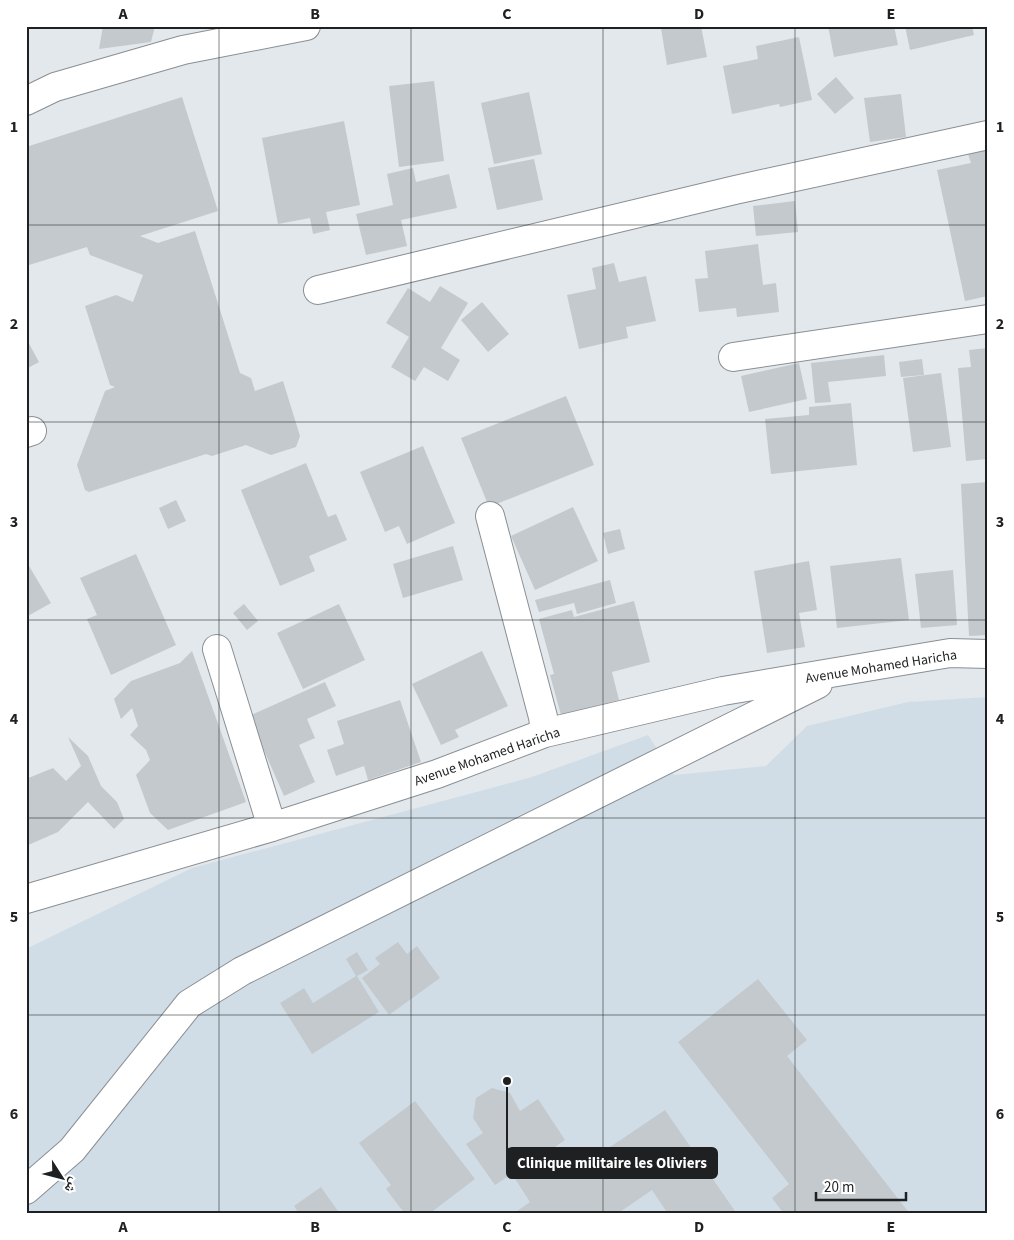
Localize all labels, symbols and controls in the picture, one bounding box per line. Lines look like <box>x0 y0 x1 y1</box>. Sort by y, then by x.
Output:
text: A <box>117 3 128 25</box>
text: B <box>310 3 320 25</box>
text: C <box>502 3 512 25</box>
text: D <box>694 3 704 25</box>
text: E <box>887 3 895 25</box>
text: 1 <box>10 116 18 138</box>
text: 1 <box>996 116 1004 138</box>
text: 2 <box>10 313 18 335</box>
text: 2 <box>996 313 1004 335</box>
text: 3 <box>10 511 18 533</box>
text: 3 <box>996 511 1004 533</box>
street label: Avenue Mohamed Haricha <box>804 645 958 689</box>
text: 4 <box>10 708 19 730</box>
text: 4 <box>996 708 1005 730</box>
street label: Avenue Mohamed Haricha <box>412 723 563 791</box>
text: 5 <box>10 906 18 928</box>
text: 5 <box>996 906 1004 928</box>
text: 6 <box>10 1103 18 1125</box>
text: 6 <box>996 1103 1004 1125</box>
callout: Clinique militaire les Oliviers <box>507 1148 717 1178</box>
north arrow <box>38 1152 88 1202</box>
text: Clinique militaire les Oliviers <box>517 1153 707 1174</box>
scale bar <box>816 1170 906 1202</box>
text: ش <box>59 1173 84 1197</box>
text: 20 m <box>824 1177 854 1198</box>
text: A <box>117 1216 128 1238</box>
text: B <box>310 1216 320 1238</box>
text: C <box>502 1216 512 1238</box>
text: D <box>694 1216 704 1238</box>
text: E <box>887 1216 895 1238</box>

